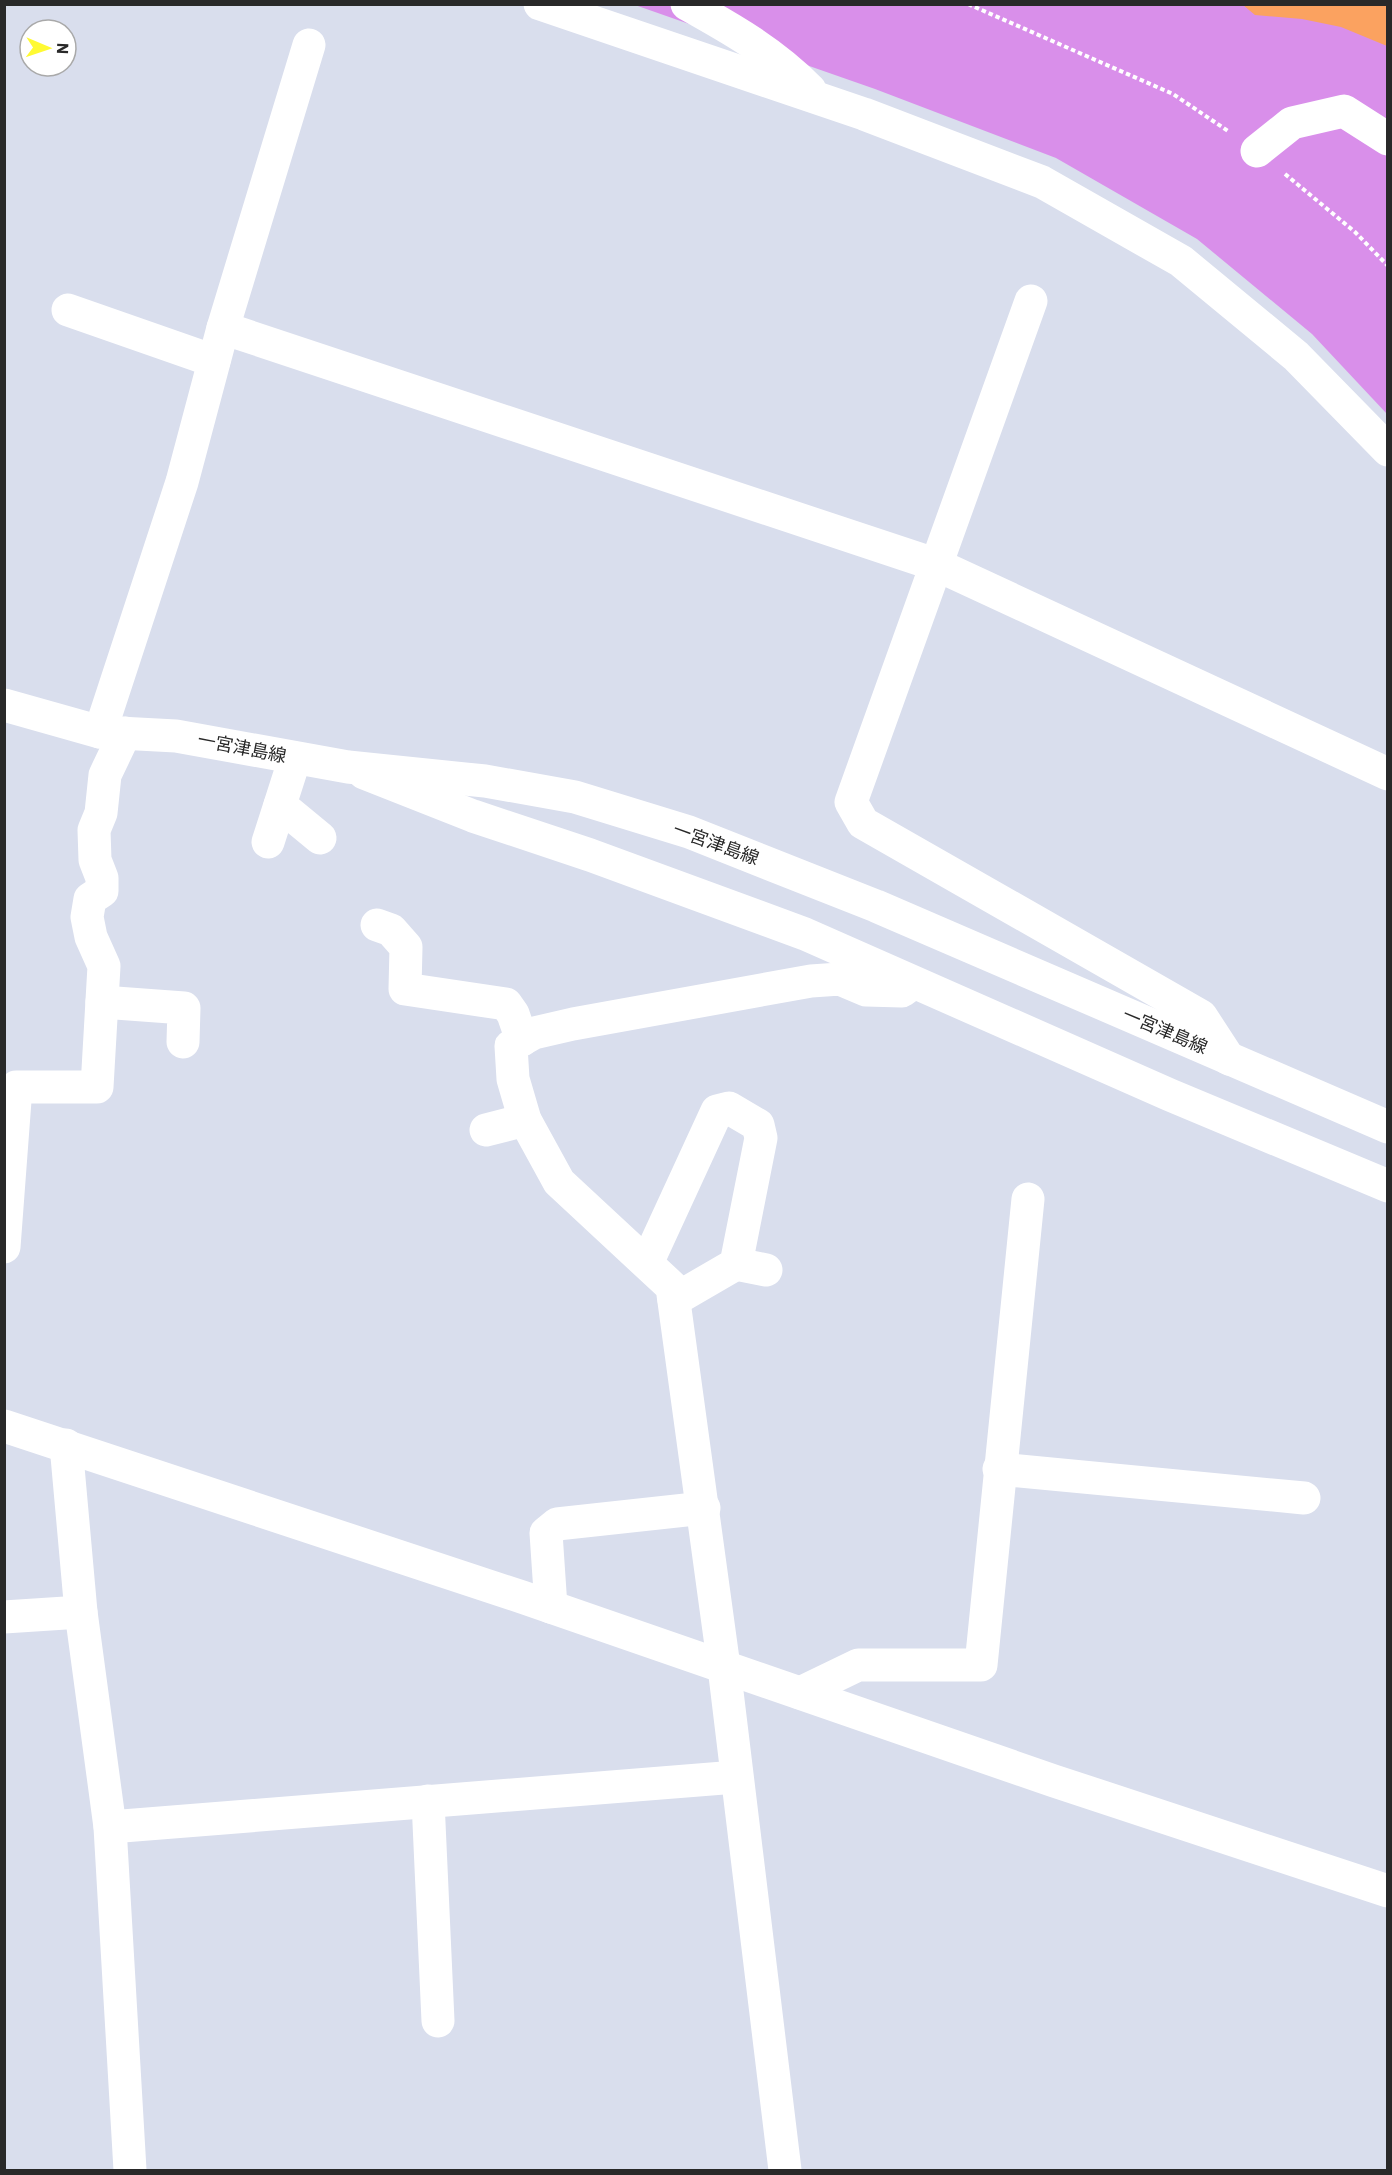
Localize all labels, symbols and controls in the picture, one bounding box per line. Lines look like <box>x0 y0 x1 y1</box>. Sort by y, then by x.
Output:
north arrow <box>18 18 78 78</box>
text: N <box>53 42 73 55</box>
street label: 一宮津島線 <box>196 728 288 767</box>
street label: 一宮津島線 <box>670 817 762 870</box>
street label: 一宮津島線 <box>1119 1002 1211 1059</box>

